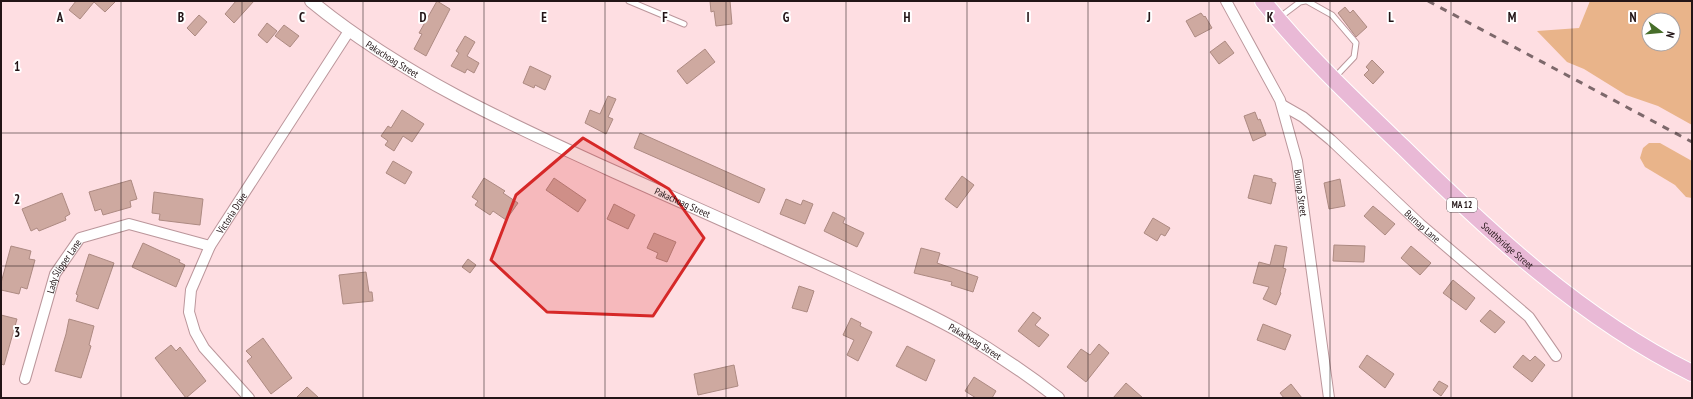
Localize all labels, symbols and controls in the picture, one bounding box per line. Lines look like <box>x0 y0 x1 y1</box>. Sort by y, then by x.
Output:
text: A <box>56 9 64 26</box>
text: B <box>178 9 184 26</box>
text: C <box>299 9 305 26</box>
text: D <box>420 9 427 26</box>
text: E <box>541 9 547 26</box>
text: F <box>662 9 668 26</box>
text: G <box>783 9 790 26</box>
text: H <box>904 9 911 26</box>
text: I <box>1026 9 1030 26</box>
text: J <box>1146 9 1151 26</box>
text: K <box>1267 9 1274 26</box>
text: L <box>1388 9 1394 26</box>
text: M <box>1508 9 1517 26</box>
text: N <box>1629 9 1637 26</box>
north arrow <box>1641 12 1681 52</box>
text: N <box>1663 30 1678 40</box>
street label: Pakachoag Street <box>363 38 421 81</box>
text: 1 <box>14 58 20 75</box>
street label: Burnap Street <box>1291 168 1310 217</box>
street label: Pakachoag Street <box>653 185 713 221</box>
street label: Victoria Drive <box>213 190 250 237</box>
text: 2 <box>14 191 20 208</box>
road number: MA 12 <box>1447 198 1477 212</box>
street label: Burnap Lane <box>1402 207 1443 245</box>
street label: Southbridge Street <box>1479 219 1536 272</box>
street label: Lady Slipper Lane <box>44 237 84 295</box>
street label: Pakachoag Street <box>946 321 1004 363</box>
text: 3 <box>14 324 20 341</box>

